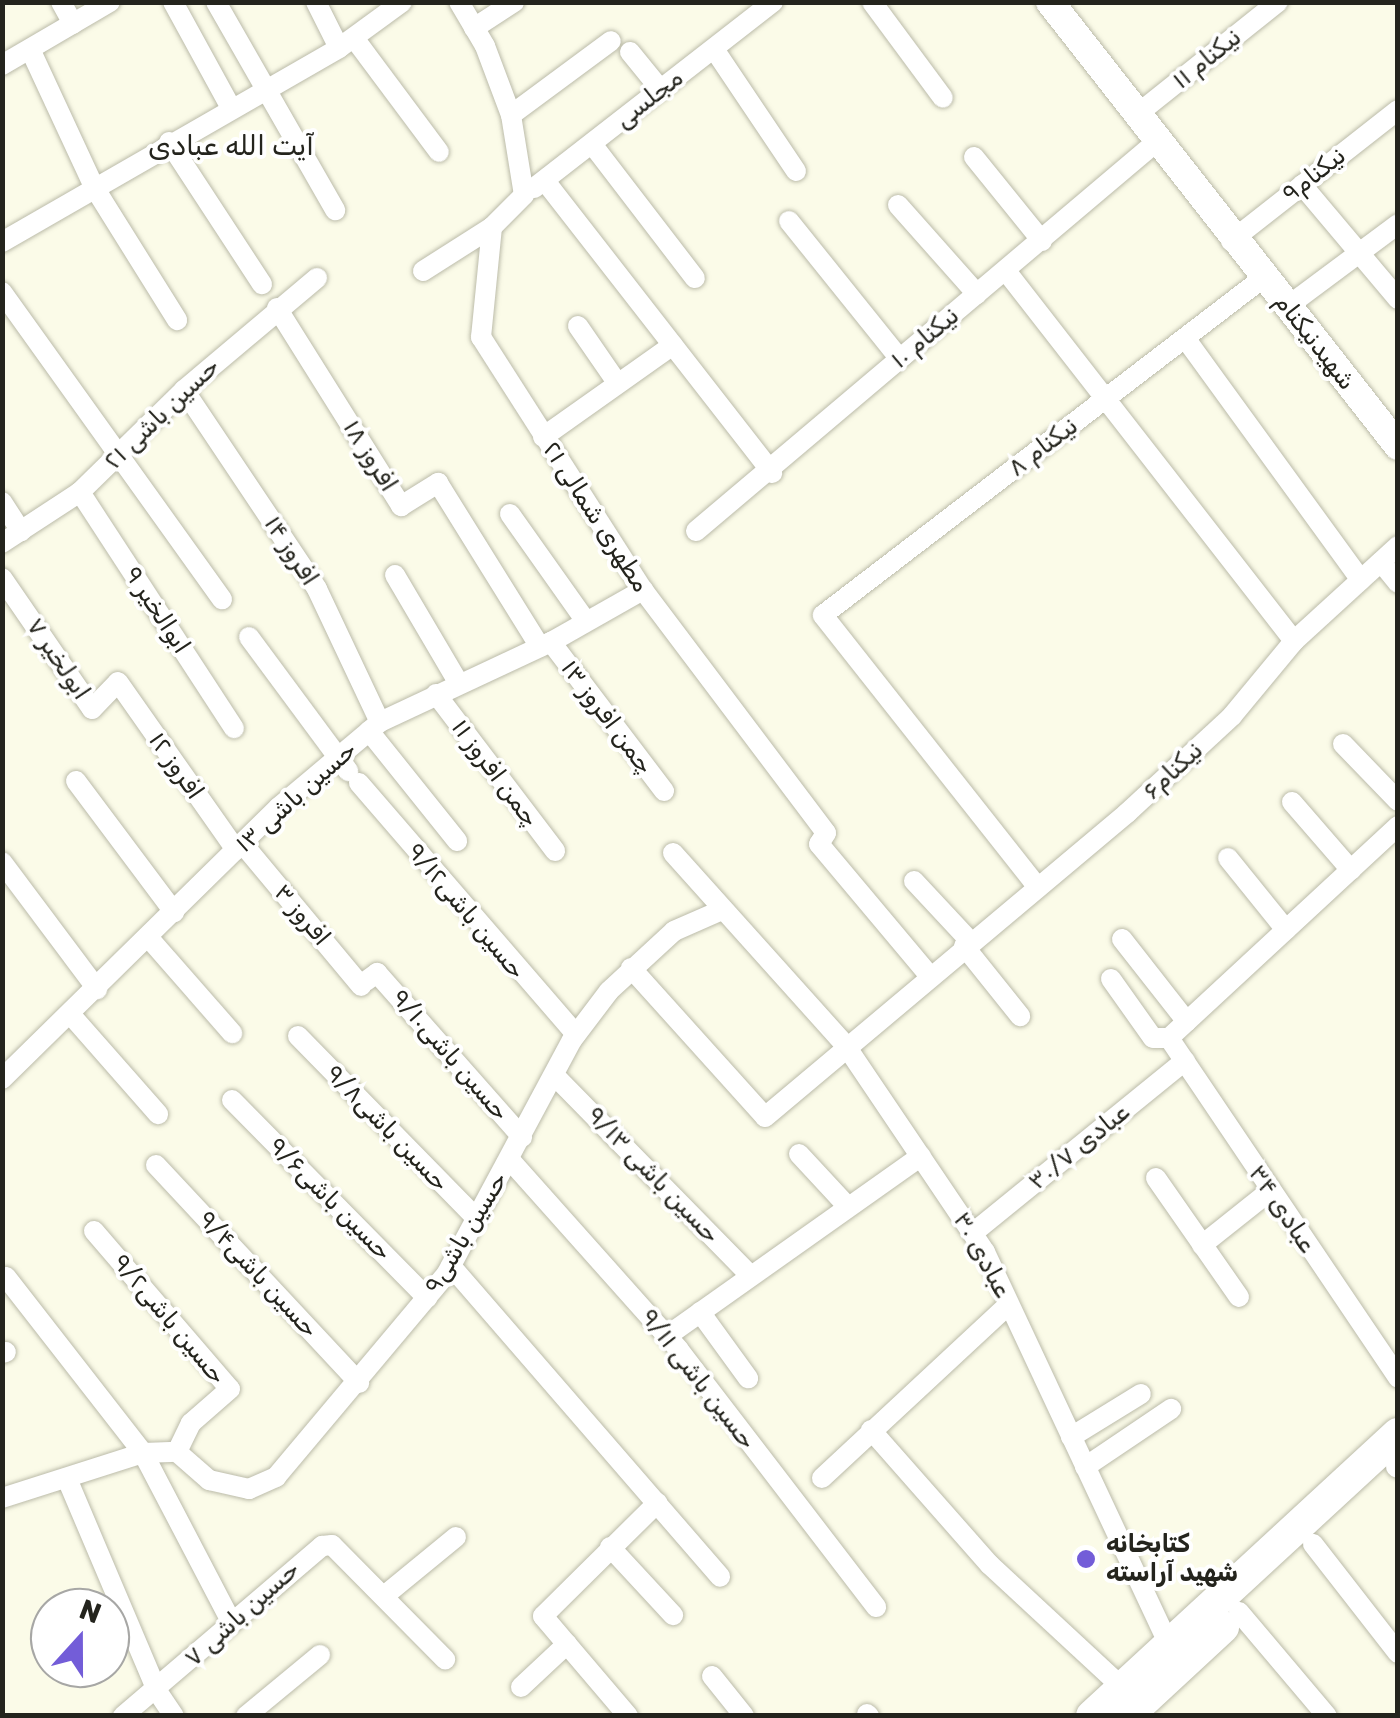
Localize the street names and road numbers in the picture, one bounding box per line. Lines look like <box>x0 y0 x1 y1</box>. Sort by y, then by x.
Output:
street label: نیکنام ۱۱ <box>1167 22 1247 96</box>
street label: مجلسی <box>609 63 689 135</box>
street label: نیکنام۹ <box>1276 141 1352 209</box>
street label: شهیدنیکنام <box>1268 288 1362 396</box>
street label: نیکنام ۱۰ <box>885 301 965 375</box>
street label: حسین باشی ۲۱ <box>98 352 226 476</box>
street label: نیکنام ۸ <box>1002 411 1084 483</box>
street label: افروز ۱۸ <box>336 415 404 497</box>
street label: مطهری شمالی ۲۱ <box>536 436 656 598</box>
street label: افروز ۱۴ <box>257 510 325 592</box>
street label: ابوالخیر ۹ <box>118 561 196 659</box>
street label: ابولخیر ۷ <box>20 612 96 706</box>
street label: چمن افروز ۱۳ <box>554 654 660 780</box>
street label: چمن افروز ۱۱ <box>445 713 545 833</box>
street label: افروز ۱۲ <box>142 726 210 806</box>
street label: حسین باشی ۱۳ <box>229 735 363 859</box>
street label: نیکنام۶ <box>1137 736 1209 806</box>
street label: حسین باشی۹/۱۲ <box>400 837 532 985</box>
street label: افروز ۳ <box>267 878 337 952</box>
street label: حسین باشی۹/۱۰ <box>385 983 515 1127</box>
street label: حسین باشی۹/۸ <box>319 1058 455 1198</box>
street label: عبادی ۳۰/۷ <box>1022 1097 1136 1197</box>
street label: حسین باشی ۹/۱۳ <box>580 1100 726 1250</box>
street label: حسین باشی۹/۶ <box>262 1131 398 1267</box>
street label: عبادی ۳۴ <box>1242 1159 1322 1259</box>
street label: حسین باشی۹ <box>418 1167 514 1299</box>
street label: حسین باشی۹/۴ <box>192 1204 324 1344</box>
street label: عبادی ۳۰ <box>946 1207 1018 1303</box>
street label: حسین باشی۹/۲ <box>106 1248 232 1390</box>
street label: حسین باشی ۹/۱۱ <box>634 1303 762 1455</box>
street label: حسین باشی ۷ <box>178 1555 306 1673</box>

